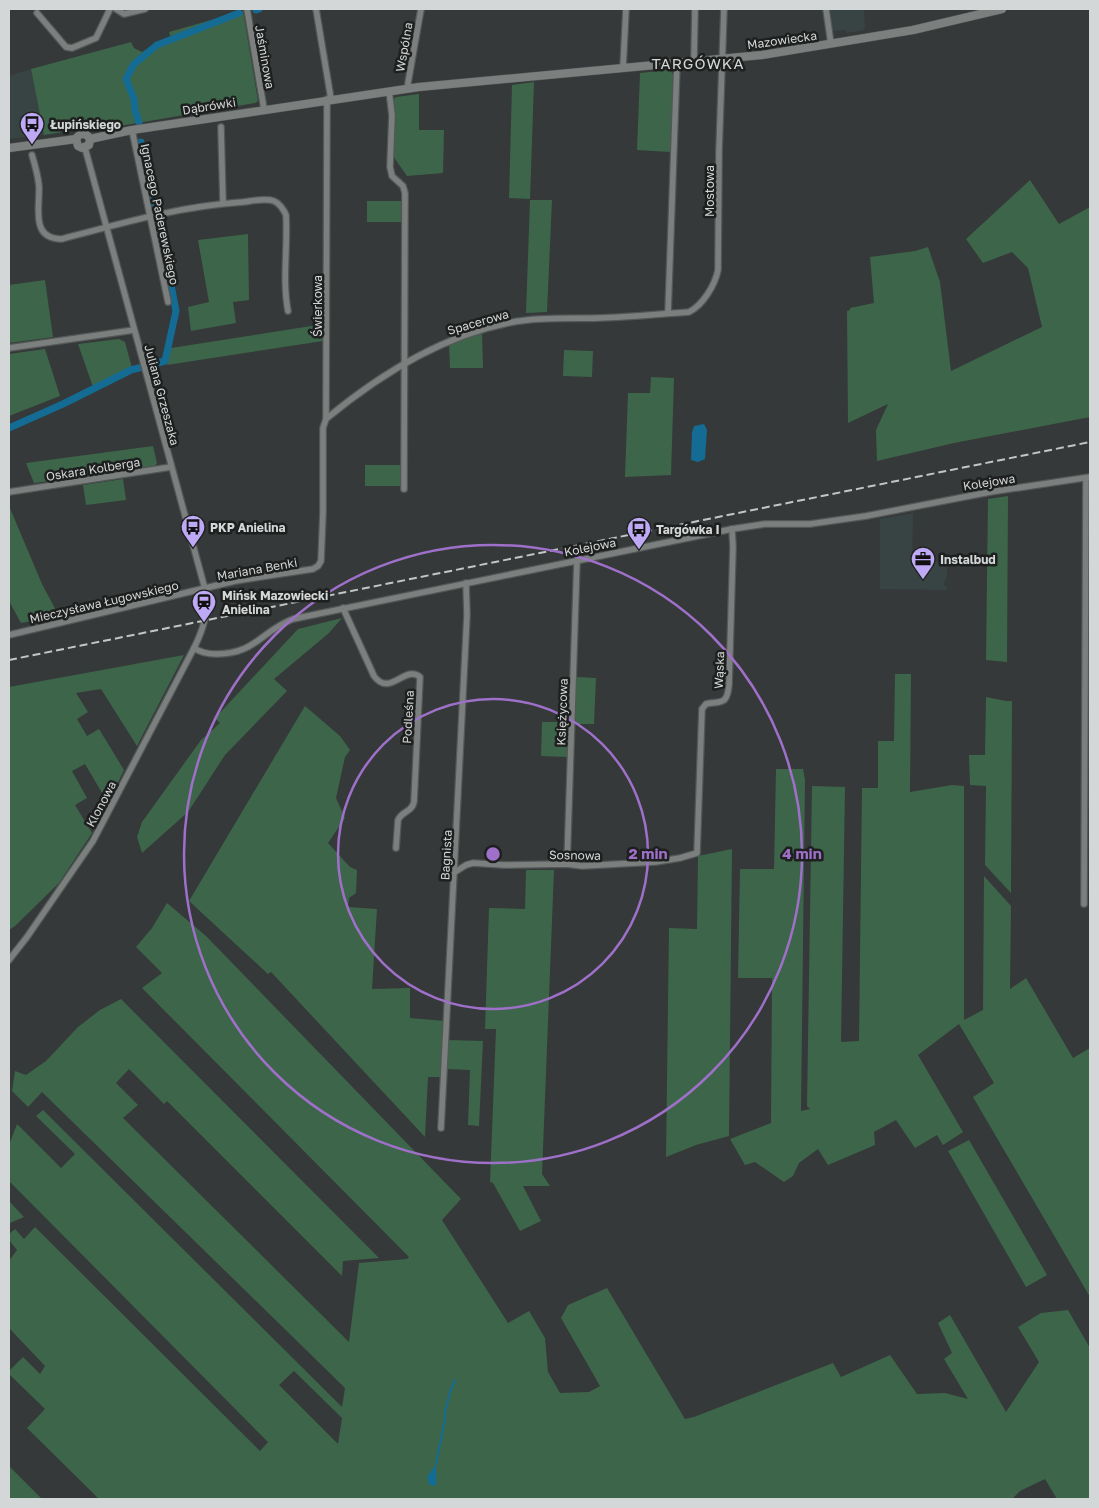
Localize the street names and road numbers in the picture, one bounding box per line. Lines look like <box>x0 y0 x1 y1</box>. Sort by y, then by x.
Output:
street label: Wspólna <box>392 21 416 73</box>
street label: Jaśminowa <box>252 24 278 90</box>
street label: Mazowiecka <box>746 28 818 52</box>
street label: Dąbrówki <box>181 94 237 118</box>
street label: Ignacego Paderewskiego <box>138 142 182 286</box>
street label: Mostowa <box>702 165 717 217</box>
street label: Świerkowa <box>310 275 325 337</box>
street label: Spacerowa <box>446 306 510 338</box>
street label: Juliana Grzeszaka <box>141 343 183 447</box>
street label: Oskara Kolberga <box>45 454 141 484</box>
street label: Kolejowa <box>962 470 1016 494</box>
street label: Kolejowa <box>563 535 617 559</box>
street label: Mariana Benki <box>216 555 298 583</box>
street label: Mieczysława Ługowskiego <box>28 578 180 626</box>
street label: Wąska <box>711 651 727 689</box>
street label: Księżycowa <box>553 678 571 746</box>
street label: Podleśna <box>399 690 417 744</box>
street label: Klonowa <box>83 778 119 830</box>
street label: Bagnista <box>437 829 455 881</box>
street label: Sosnowa <box>549 847 601 863</box>

